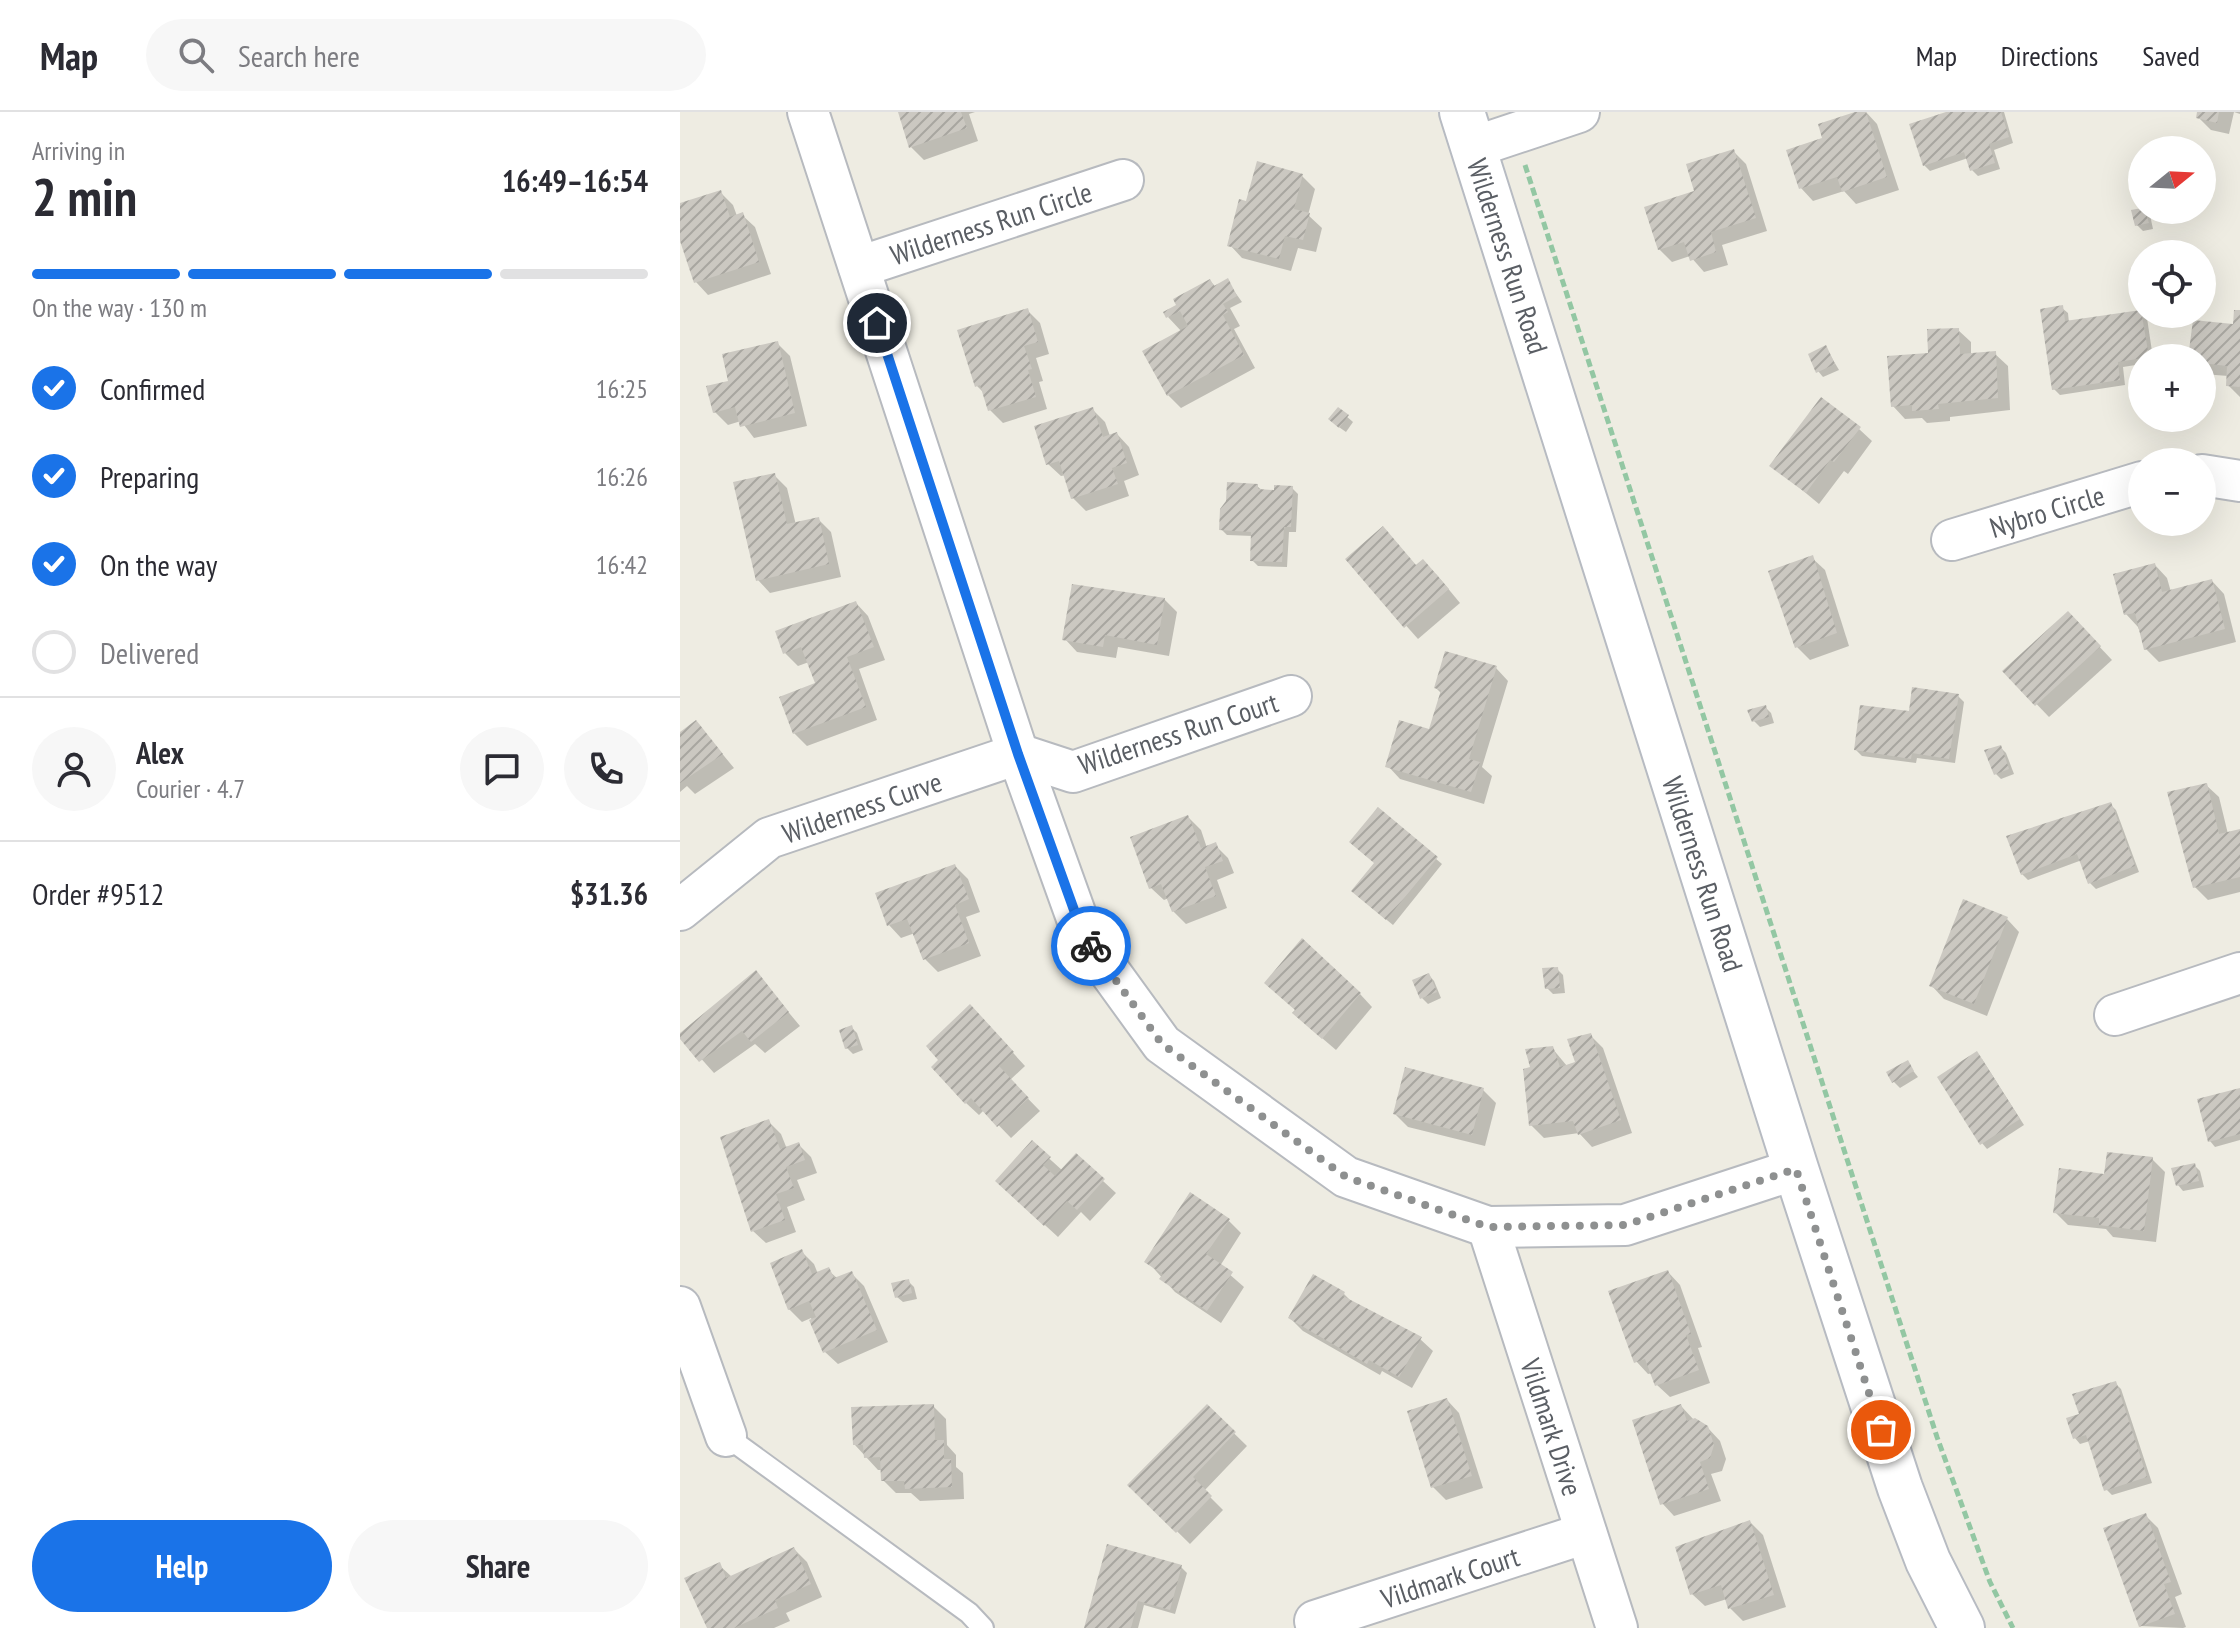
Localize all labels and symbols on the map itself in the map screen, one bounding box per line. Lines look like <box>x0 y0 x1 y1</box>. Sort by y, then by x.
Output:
north arrow <box>2128 136 2216 224</box>
street label: Wilderness Run Road <box>1459 154 1557 358</box>
street label: Wilderness Run Circle <box>885 173 1097 273</box>
pin <box>843 289 911 357</box>
street label: Nybro Circle <box>1985 476 2109 546</box>
street label: Wilderness Run Court <box>1074 683 1283 783</box>
street label: Wilderness Curve <box>777 762 947 852</box>
street label: Wilderness Run Road <box>1654 772 1752 976</box>
courier <box>1051 906 1131 986</box>
street label: Vildmark Drive <box>1512 1353 1592 1500</box>
pin <box>1847 1396 1915 1464</box>
street label: Vildmark Court <box>1375 1537 1524 1617</box>

